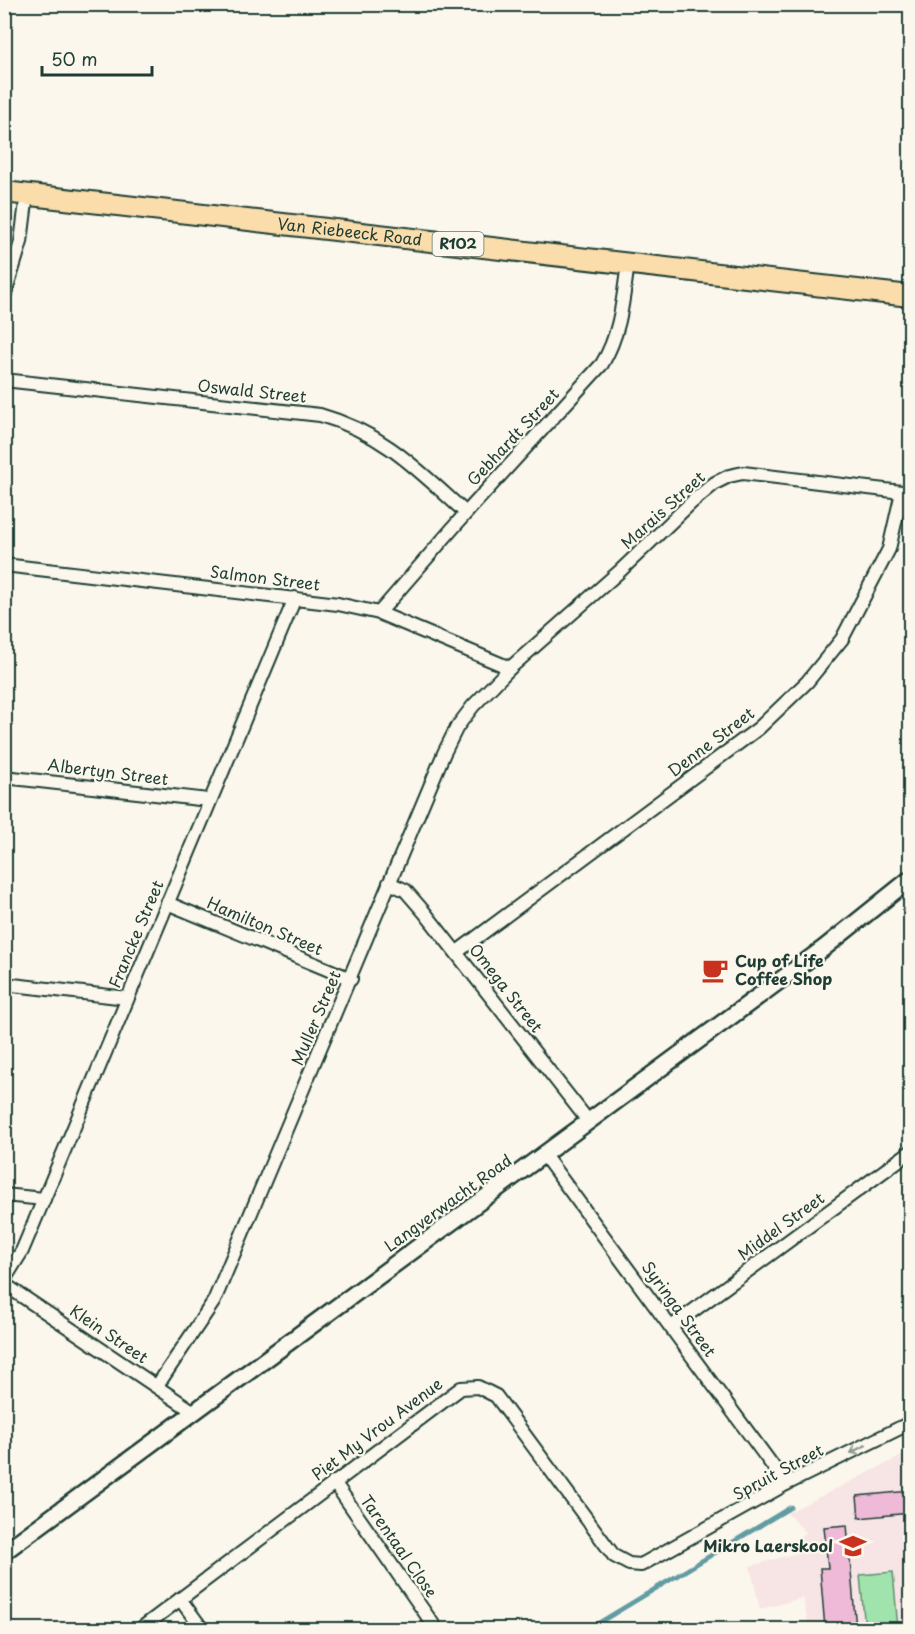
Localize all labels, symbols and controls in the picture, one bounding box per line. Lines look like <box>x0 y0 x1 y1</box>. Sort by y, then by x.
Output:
scale bar <box>42 39 152 77</box>
text: 50 m <box>51 45 98 72</box>
street label: Van Riebeeck Road <box>276 210 423 251</box>
road number: R102 <box>432 232 484 256</box>
street label: Oswald Street <box>197 372 308 408</box>
street label: Gebhardt Street <box>461 382 564 491</box>
street label: Marais Street <box>615 465 710 554</box>
street label: Salmon Street <box>209 558 322 596</box>
street label: Denne Street <box>662 700 759 782</box>
street label: Albertyn Street <box>46 752 170 790</box>
street label: Francke Street <box>102 876 169 991</box>
street label: Hamilton Street <box>204 890 327 960</box>
street label: Omega Street <box>464 938 550 1037</box>
place label: Cup of Life Coffee Shop <box>735 948 832 990</box>
cafe icon: Cup of Life Coffee Shop <box>700 955 730 985</box>
street label: Muller Street <box>284 966 346 1069</box>
street label: Langverwacht Road <box>379 1148 516 1257</box>
street label: Middel Street <box>732 1185 829 1265</box>
street label: Syringa Street <box>637 1256 723 1362</box>
street label: Klein Street <box>66 1298 154 1369</box>
street label: Piet My Vrou Avenue <box>306 1371 447 1485</box>
street label: Spruit Street <box>728 1437 827 1505</box>
one-way arrow <box>849 1443 867 1455</box>
street label: Tarentaal Close <box>355 1489 444 1602</box>
school or university icon: Mikro Laerskool <box>838 1531 868 1561</box>
place label: Mikro Laerskool <box>703 1533 833 1557</box>

